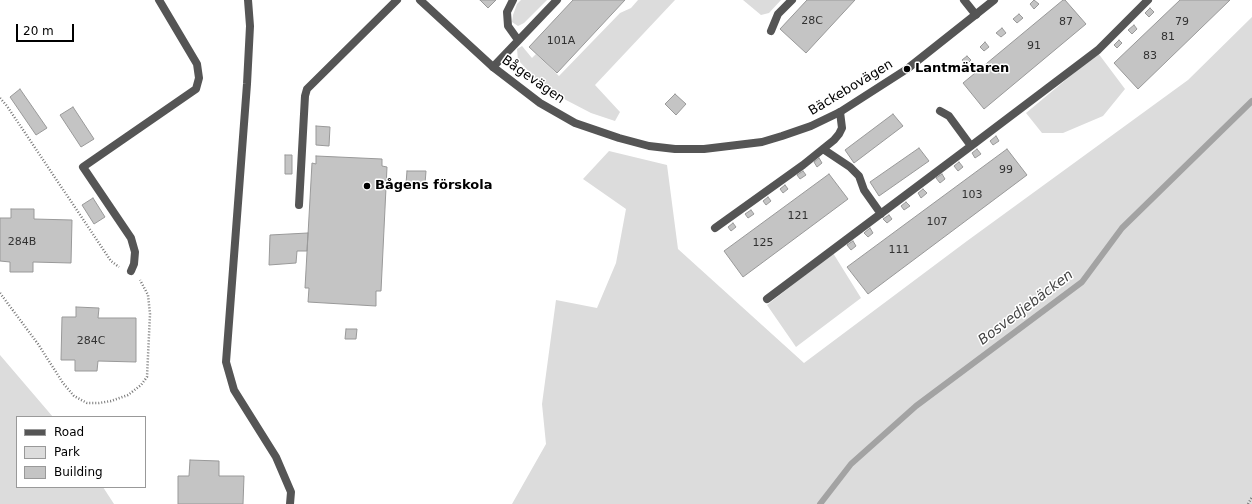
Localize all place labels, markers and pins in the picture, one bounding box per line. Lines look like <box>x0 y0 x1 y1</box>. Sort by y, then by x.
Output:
place label: Lantmätaren <box>915 61 1009 77</box>
marker: Lantmätaren <box>902 64 912 74</box>
place label: Bågens förskola <box>375 178 493 194</box>
marker: Bågens förskola <box>362 181 372 191</box>

